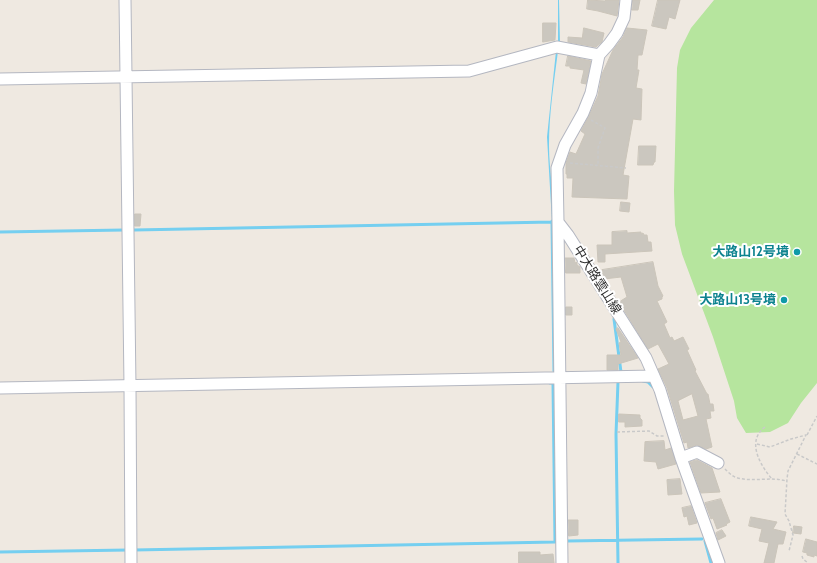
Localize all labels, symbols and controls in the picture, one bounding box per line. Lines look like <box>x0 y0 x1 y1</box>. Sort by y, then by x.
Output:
street label: 中大路雲山線 <box>570 243 624 317</box>
place label: 大路山12号墳 <box>712 244 789 260</box>
marker: 大路山12号墳 <box>792 247 802 257</box>
place label: 大路山13号墳 <box>699 292 776 308</box>
marker: 大路山13号墳 <box>779 295 789 305</box>

